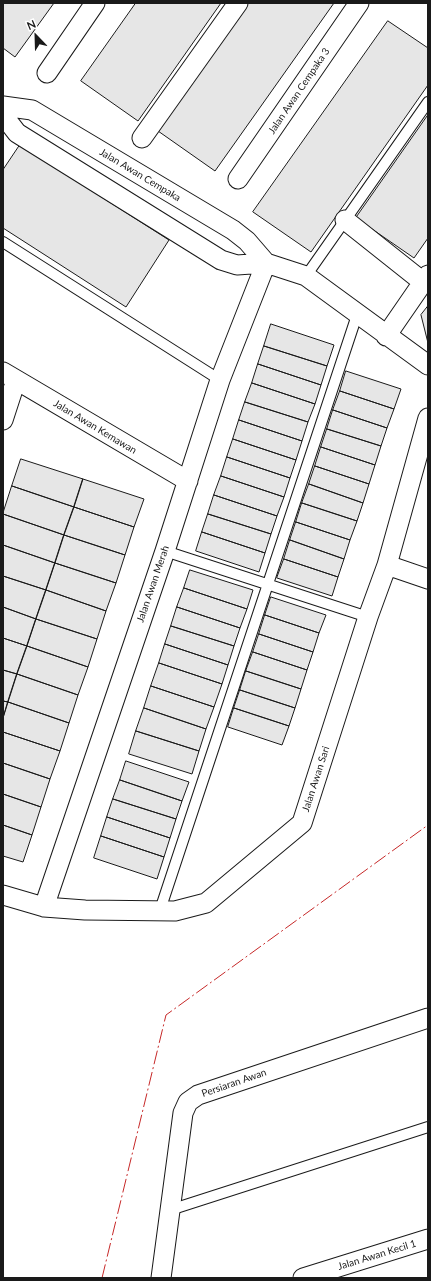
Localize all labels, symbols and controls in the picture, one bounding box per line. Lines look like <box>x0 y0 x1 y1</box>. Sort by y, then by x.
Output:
north arrow <box>16 16 56 56</box>
text: N <box>25 17 38 32</box>
street label: Jalan Awan Cempaka 3 <box>266 46 332 136</box>
street label: Jalan Awan Cempaka <box>97 146 183 204</box>
street label: Jalan Awan Kemawan <box>51 397 139 457</box>
street label: Jalan Awan Merah <box>134 544 172 624</box>
street label: Jalan Awan Sari <box>300 745 332 813</box>
street label: Persiaran Awan <box>200 1066 268 1100</box>
street label: Jalan Awan Kecil 1 <box>336 1237 418 1273</box>

